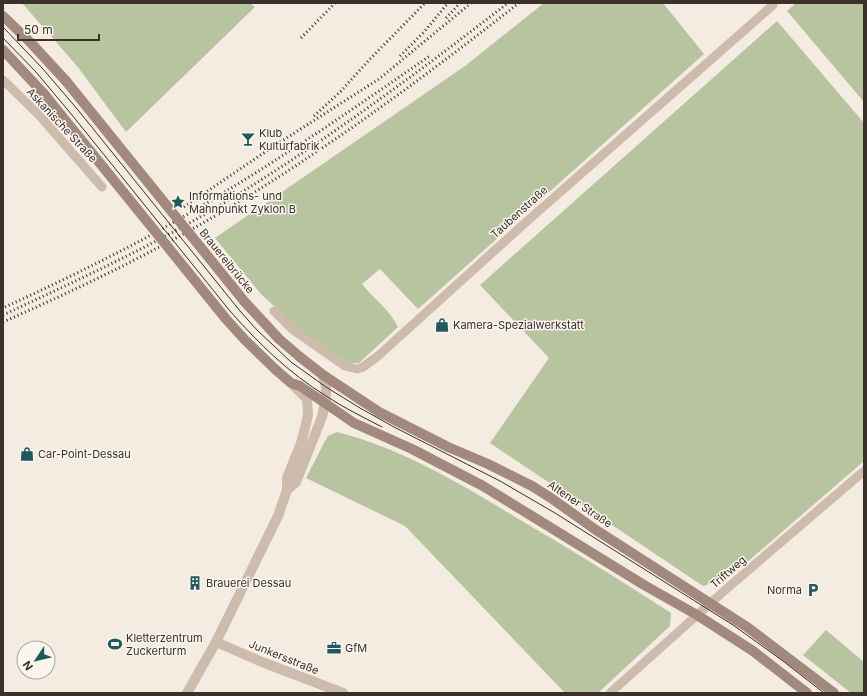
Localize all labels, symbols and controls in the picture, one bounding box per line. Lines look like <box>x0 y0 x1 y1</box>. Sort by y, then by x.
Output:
scale bar <box>18 16 99 42</box>
text: 50 m <box>24 22 53 37</box>
street label: Askanische Straße <box>24 85 100 165</box>
place label: Klub Kulturfabrik <box>259 126 320 153</box>
bar icon: Klub Kulturfabrik <box>240 131 256 147</box>
street label: Taubenstraße <box>488 183 550 241</box>
place label: Informations- und Mahnpunkt Zyklon B <box>189 189 296 216</box>
place icon: Informations- und Mahnpunkt Zyklon B <box>170 194 186 210</box>
street label: Brauereibrücke <box>197 226 257 296</box>
shop icon: Kamera-Spezialwerkstatt <box>434 317 450 333</box>
place label: Kamera-Spezialwerkstatt <box>453 318 584 332</box>
shop icon: Car-Point-Dessau <box>19 446 35 462</box>
place label: Car-Point-Dessau <box>38 447 131 461</box>
street label: Altener Straße <box>545 477 615 531</box>
street label: Triftweg <box>707 553 749 591</box>
building icon: Brauerei Dessau <box>187 575 203 591</box>
place label: Brauerei Dessau <box>206 576 291 590</box>
parking icon: Norma <box>805 582 821 598</box>
place label: Norma <box>767 583 802 597</box>
place label: Kletterzentrum Zuckerturm <box>126 631 203 658</box>
sports icon: Kletterzentrum Zuckerturm <box>107 636 123 652</box>
street label: Junkersstraße <box>247 637 321 677</box>
north arrow <box>16 640 56 680</box>
office icon: GfM <box>326 640 342 656</box>
place label: GfM <box>345 641 367 655</box>
text: N <box>20 658 36 673</box>

